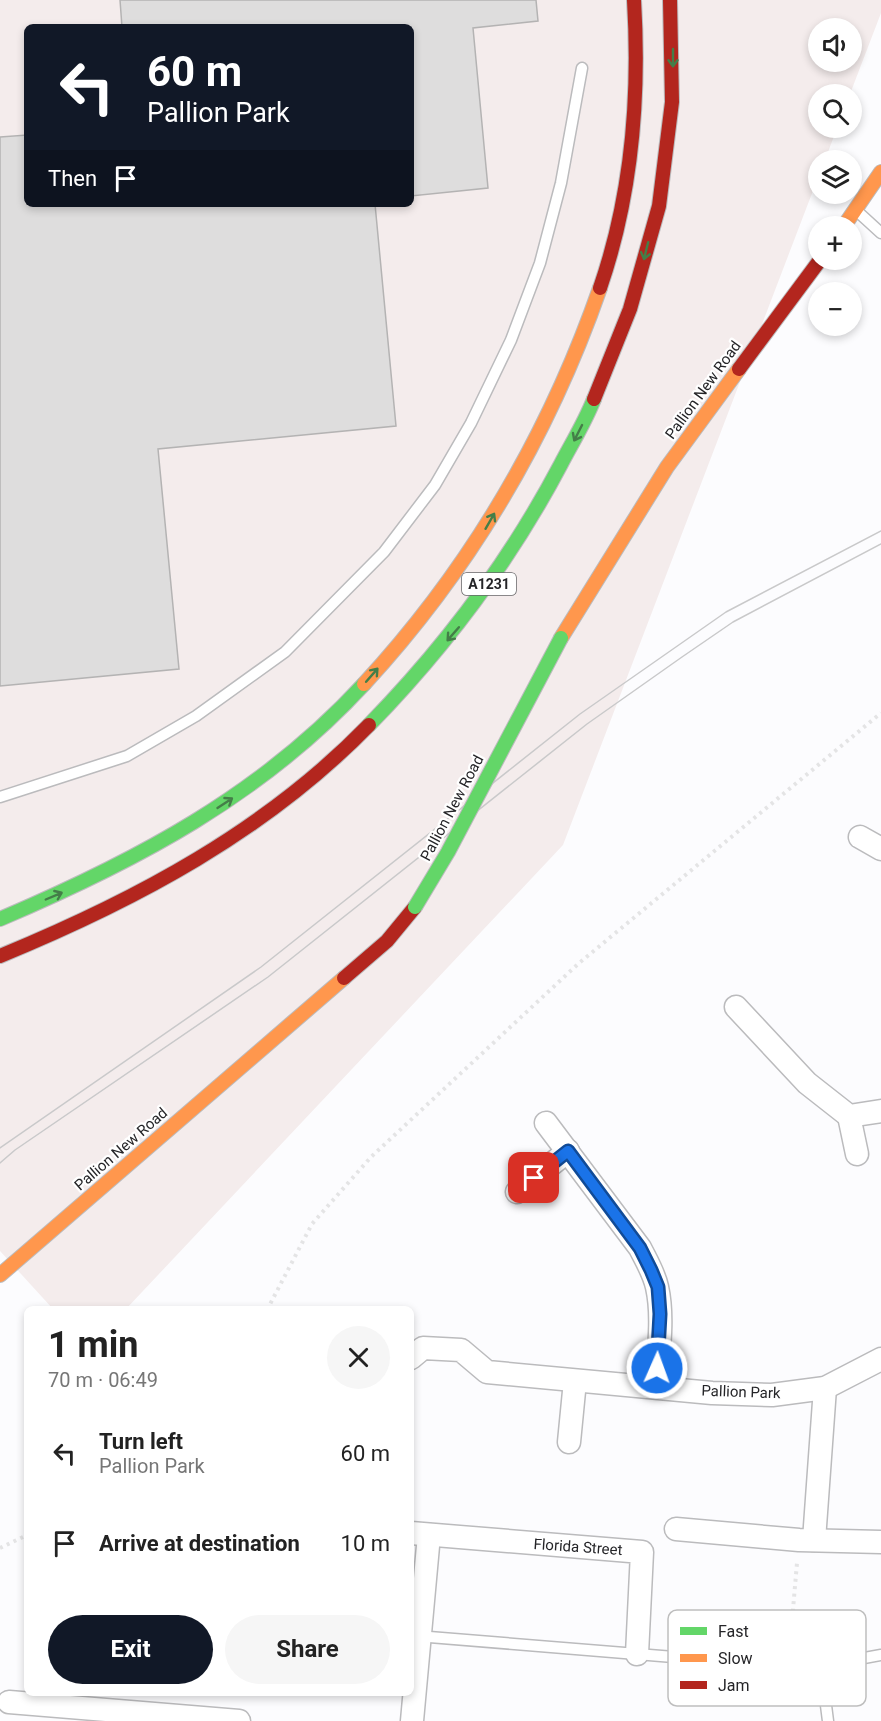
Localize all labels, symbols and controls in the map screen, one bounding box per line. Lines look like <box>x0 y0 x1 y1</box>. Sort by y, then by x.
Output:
map controls <box>808 18 862 336</box>
button: sound <box>808 18 862 72</box>
text: 60 m <box>147 47 242 96</box>
icon: left <box>48 48 126 126</box>
one-way arrow <box>667 48 679 68</box>
button: search <box>808 84 862 138</box>
text: Pallion Park <box>147 97 290 129</box>
button: layers <box>808 150 862 204</box>
icon: arrive <box>109 162 142 195</box>
text: Then <box>48 166 97 191</box>
button: + <box>808 216 862 270</box>
one-way arrow <box>640 241 652 260</box>
button: − <box>808 282 862 336</box>
street label: Pallion New Road <box>661 337 745 443</box>
one-way arrow <box>571 424 583 442</box>
one-way arrow <box>484 513 496 530</box>
road number: A1231 <box>462 573 516 595</box>
one-way arrow <box>446 626 460 641</box>
one-way arrow <box>365 668 379 683</box>
street label: Pallion New Road <box>417 752 487 864</box>
one-way arrow <box>216 797 232 809</box>
one-way arrow <box>44 890 62 901</box>
street label: Pallion New Road <box>71 1104 171 1194</box>
pin <box>508 1152 559 1203</box>
icon: arrive <box>517 1161 550 1194</box>
text: 1 min <box>48 1324 139 1366</box>
button: close <box>327 1326 390 1389</box>
position arrow <box>625 1336 689 1400</box>
text: 70 m · 06:49 <box>48 1368 158 1392</box>
street label: Pallion Park <box>701 1382 781 1402</box>
text: Turn left <box>99 1429 183 1454</box>
icon: left <box>48 1437 81 1470</box>
text: 60 m <box>341 1441 390 1466</box>
text: Pallion Park <box>99 1454 205 1478</box>
icon: arrive <box>48 1527 81 1560</box>
text: Arrive at destination <box>99 1531 300 1556</box>
text: 10 m <box>341 1531 390 1556</box>
street label: Florida Street <box>533 1535 623 1559</box>
legend <box>668 1610 866 1706</box>
button: Exit <box>48 1615 213 1684</box>
button: Share <box>225 1615 390 1684</box>
text: Fast <box>718 1622 749 1641</box>
text: Slow <box>718 1649 753 1668</box>
text: Jam <box>718 1676 750 1695</box>

